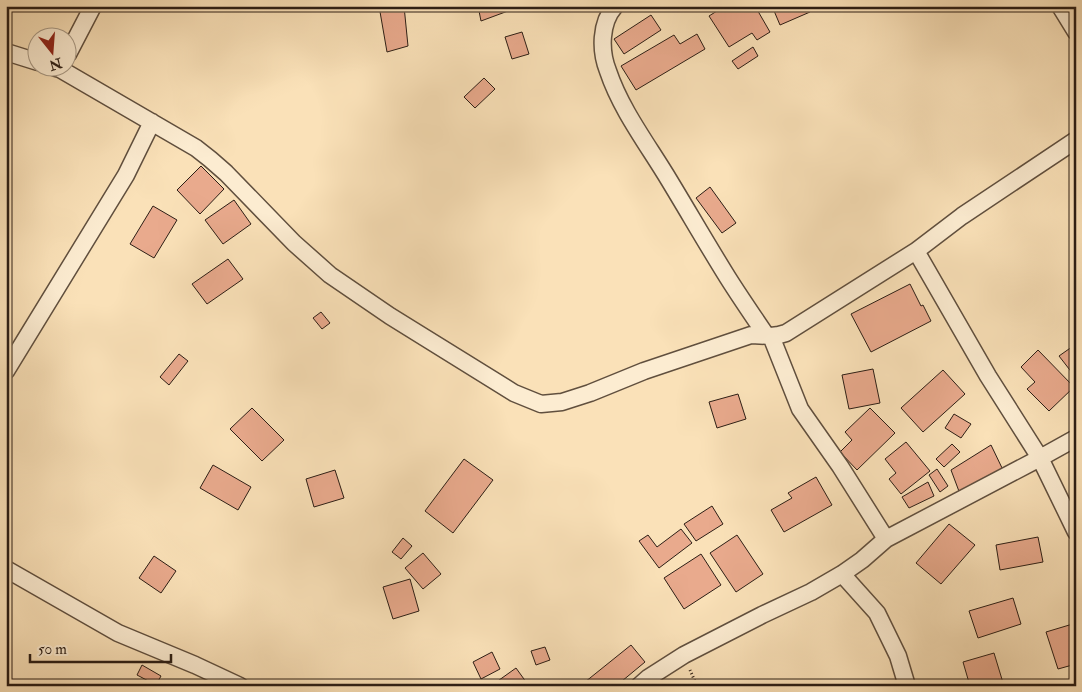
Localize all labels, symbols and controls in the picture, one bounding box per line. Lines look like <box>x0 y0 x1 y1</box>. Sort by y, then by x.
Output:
north arrow <box>28 28 78 78</box>
text: N <box>47 54 65 74</box>
scale bar <box>30 632 171 664</box>
text: 50 m <box>38 640 67 659</box>

